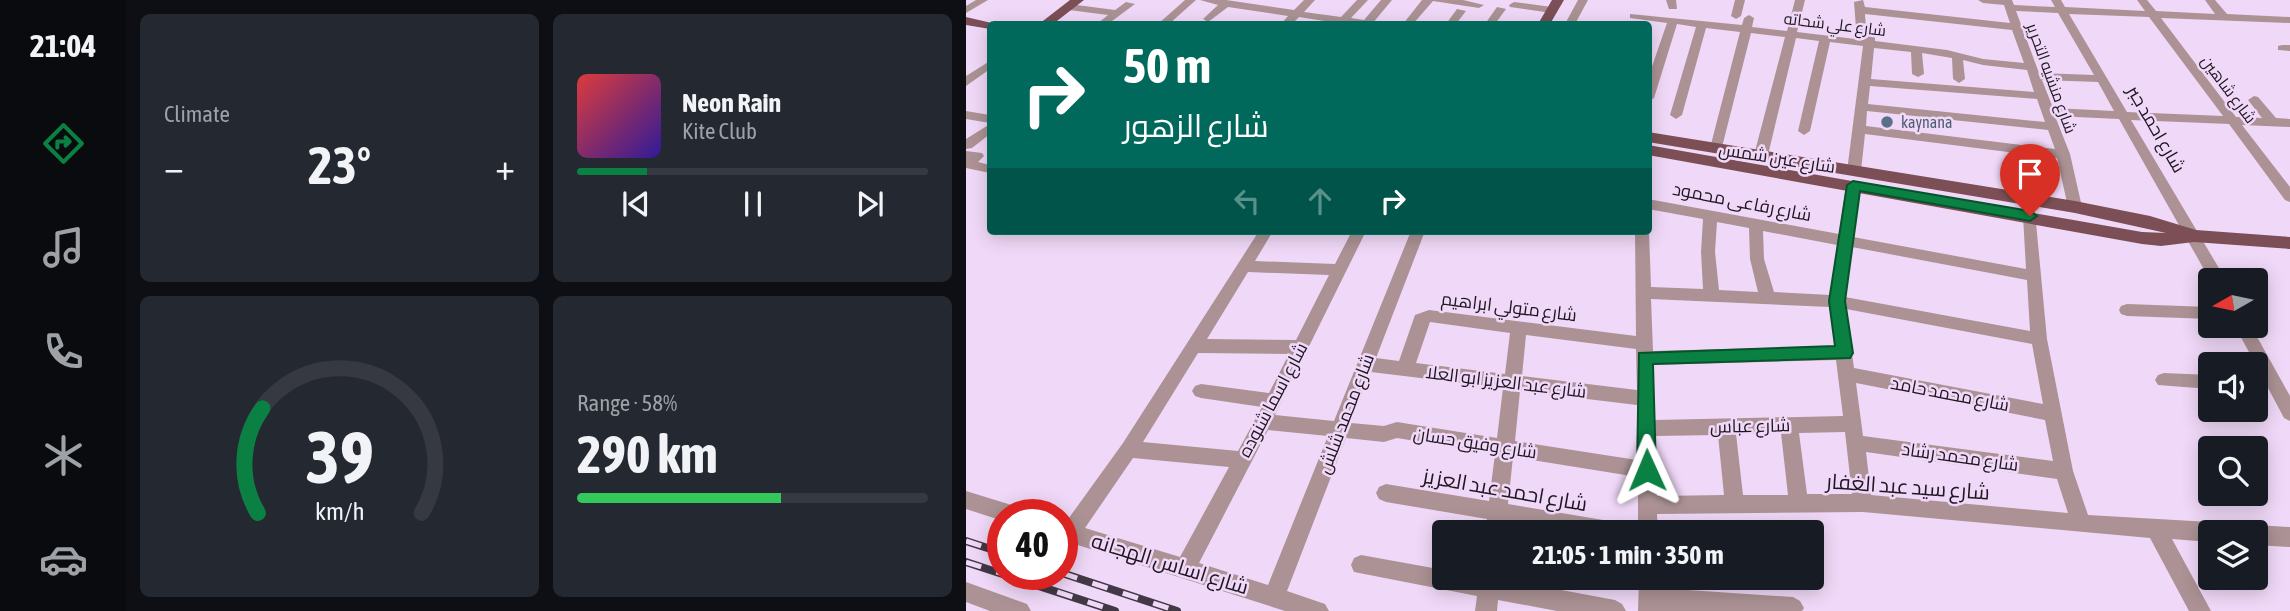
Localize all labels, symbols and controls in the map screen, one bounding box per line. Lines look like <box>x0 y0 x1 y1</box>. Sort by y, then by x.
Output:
street label: شارع علي شحاته <box>1782 9 1887 44</box>
street label: شارع منشيه التحرير <box>2020 19 2080 137</box>
text: 21:04 <box>30 27 96 64</box>
text: 50 m <box>1123 37 1211 93</box>
icon: right <box>1008 49 1099 140</box>
street label: شارع شاهين <box>2195 52 2260 128</box>
street label: شارع احمد جبر <box>2121 81 2190 177</box>
text: Neon Rain <box>682 88 781 118</box>
text: Climate <box>164 101 230 127</box>
text: شارع الزهور <box>1123 107 1269 144</box>
place label: kaynana <box>1901 113 1952 132</box>
marker: kaynana <box>1879 114 1895 130</box>
text: Kite Club <box>682 118 757 144</box>
icon: directions <box>39 119 88 168</box>
text: 23° <box>308 135 371 195</box>
street label: شارع عين شمس <box>1717 138 1837 179</box>
pin <box>2000 144 2060 216</box>
text: − <box>164 145 184 188</box>
text: + <box>495 145 515 188</box>
icon: arrive <box>2011 155 2049 193</box>
street label: شارع رفاعى محمود <box>1671 178 1813 227</box>
icon: left <box>1228 182 1266 220</box>
icon: ahead <box>1301 182 1339 220</box>
icon: right <box>1374 182 1412 220</box>
icon: previous <box>617 185 655 223</box>
icon: pause <box>734 185 772 223</box>
icon: next <box>851 185 889 223</box>
icon: music <box>39 223 88 272</box>
north arrow <box>2198 268 2268 338</box>
map controls <box>2198 268 2268 590</box>
street label: شارع متولي ابراهيم <box>1439 288 1578 329</box>
icon: phone <box>39 327 88 376</box>
street label: شارع اسما شنوده <box>1234 339 1313 462</box>
street label: شارع محمد شلش <box>1313 351 1380 478</box>
button: sound <box>2198 352 2268 422</box>
street label: شارع عبد العزيز ابو العلا <box>1424 361 1588 404</box>
street label: شارع محمد حامد <box>1889 372 2011 417</box>
text: Range · 58% <box>577 390 677 416</box>
street label: شارع عباس <box>1710 414 1790 439</box>
text: 39 <box>305 415 374 498</box>
street label: شارع وفيق حسان <box>1412 422 1538 465</box>
text: 290 km <box>577 424 718 484</box>
icon: climate <box>39 431 88 480</box>
position arrow <box>1610 433 1684 507</box>
button: search <box>2198 436 2268 506</box>
street label: شارع محمد رشاد <box>1900 438 2020 477</box>
street label: شارع احمد عبد العزيز <box>1420 463 1589 518</box>
street label: شارع سيد عبد الغفار <box>1824 468 1991 507</box>
text: km/h <box>315 496 364 524</box>
speed limit sign: 40 <box>987 499 1078 590</box>
button: layers <box>2198 520 2268 590</box>
street label: شارع اساس الهجانه <box>1088 528 1252 601</box>
icon: car <box>39 535 88 584</box>
text: 21:05 · 1 min · 350 m <box>1532 540 1724 570</box>

